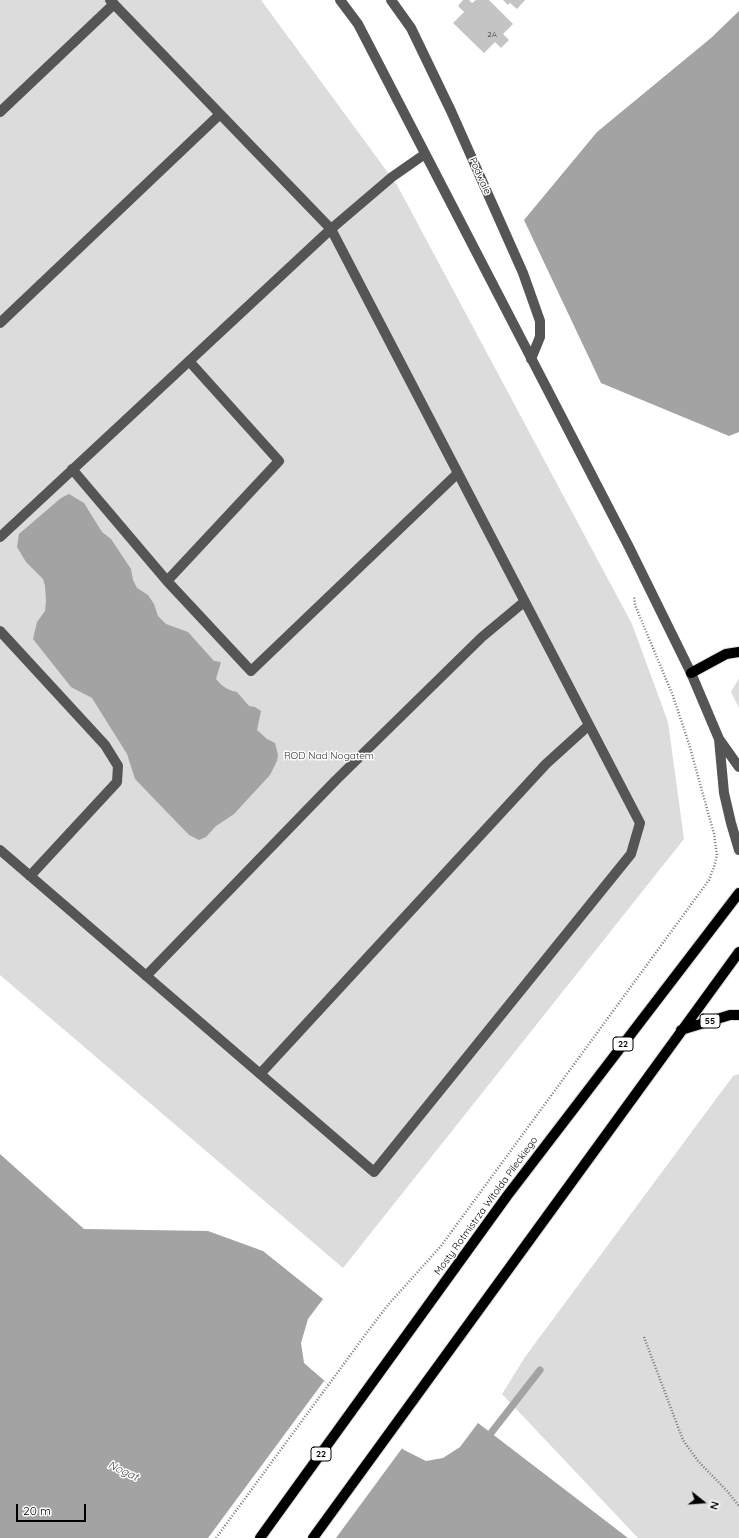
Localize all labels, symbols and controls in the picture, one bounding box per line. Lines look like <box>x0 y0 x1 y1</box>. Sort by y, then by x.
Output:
house number: 2A <box>487 30 497 40</box>
street label: Podwale <box>466 156 494 196</box>
park label: ROD Nad Nogatem <box>284 750 374 762</box>
road number: 55 <box>700 1014 720 1028</box>
road number: 22 <box>613 1037 633 1051</box>
street label: Mosty Rotmistrza Witolda Pileckiego <box>432 1134 540 1278</box>
road number: 22 <box>311 1447 331 1461</box>
water label: Nogat <box>106 1458 140 1484</box>
north arrow <box>683 1482 723 1522</box>
scale bar <box>18 1496 88 1522</box>
text: N <box>707 1500 722 1511</box>
text: 20 m <box>23 1503 51 1518</box>

